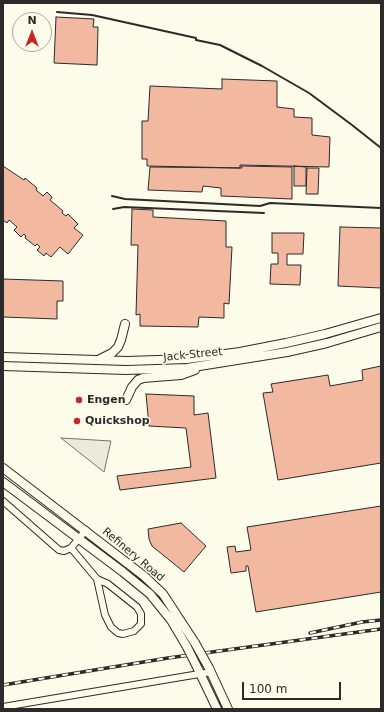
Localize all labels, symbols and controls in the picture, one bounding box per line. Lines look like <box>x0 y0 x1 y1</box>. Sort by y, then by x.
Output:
north arrow <box>12 12 52 52</box>
text: N <box>27 14 37 27</box>
street label: Jack Street <box>163 345 223 365</box>
place label: Engen <box>87 393 126 407</box>
marker: Engen <box>74 395 84 405</box>
place label: Quickshop <box>85 414 150 428</box>
marker: Quickshop <box>72 416 82 426</box>
street label: Refinery Road <box>99 525 167 585</box>
scale bar <box>244 674 343 700</box>
text: 100 m <box>249 682 287 696</box>

